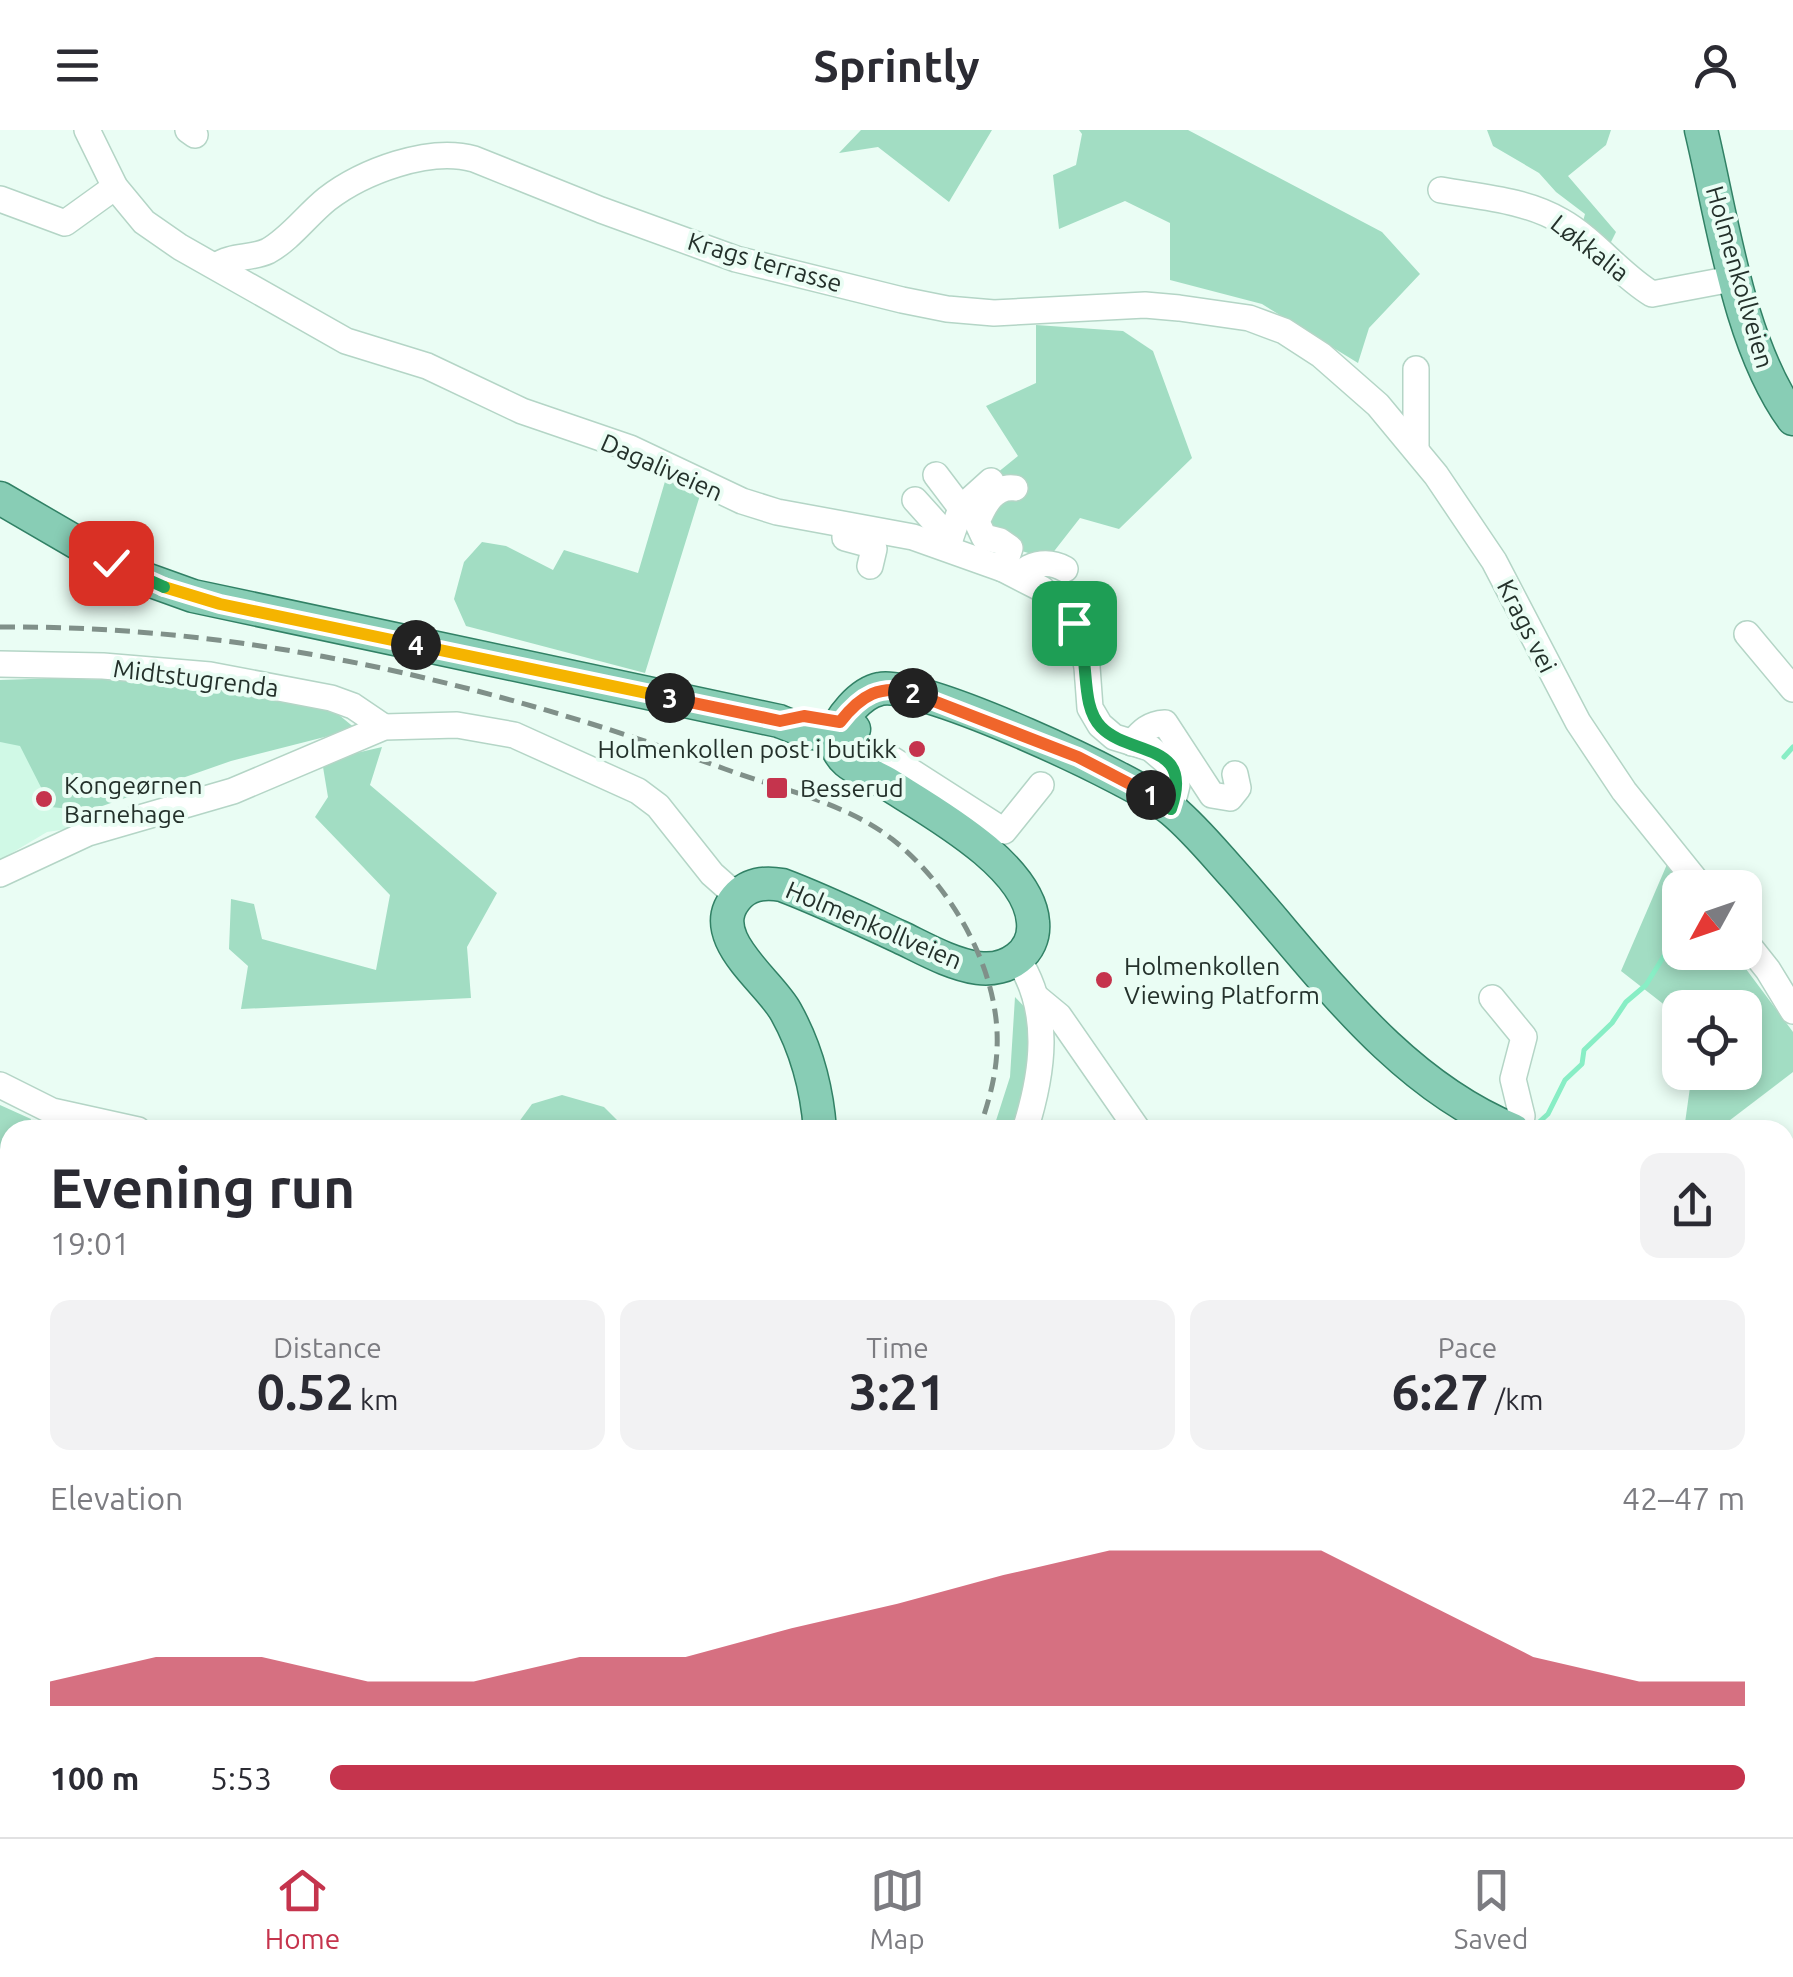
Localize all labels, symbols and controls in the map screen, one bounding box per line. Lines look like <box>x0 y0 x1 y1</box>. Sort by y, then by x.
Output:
icon: menu <box>50 38 105 93</box>
icon: person <box>1688 38 1743 93</box>
text: Sprintly <box>813 40 980 91</box>
street label: Holmenkollveien <box>1701 183 1779 371</box>
street label: Løkkalia <box>1546 209 1634 287</box>
street label: Krags terrasse <box>685 227 845 297</box>
street label: Dagaliveien <box>597 428 727 506</box>
pin <box>69 521 154 606</box>
icon: check <box>84 536 139 591</box>
street label: Krags vei <box>1492 575 1562 677</box>
pin <box>1032 581 1117 666</box>
icon: arrive <box>1047 596 1102 651</box>
pin: 4 <box>391 620 441 670</box>
text: 4 <box>408 629 424 660</box>
street label: Midtstugrenda <box>112 654 280 702</box>
pin: 2 <box>888 668 938 718</box>
pin: 3 <box>645 673 695 723</box>
text: 2 <box>905 677 921 708</box>
text: 3 <box>662 682 678 713</box>
place label: Holmenkollen post i butikk <box>598 735 897 763</box>
marker: Holmenkollen post i butikk <box>906 738 928 760</box>
pin: 1 <box>1126 770 1176 820</box>
place label: Kongeørnen Barnehage <box>64 771 202 828</box>
place label: Besserud <box>800 774 904 802</box>
marker: Besserud <box>764 775 790 801</box>
text: 1 <box>1143 779 1159 810</box>
marker: Kongeørnen Barnehage <box>33 788 55 810</box>
north arrow <box>1662 870 1762 970</box>
map controls <box>1662 870 1762 1090</box>
street label: Holmenkollveien <box>782 875 966 975</box>
place label: Holmenkollen Viewing Platform <box>1124 952 1320 1009</box>
marker: Holmenkollen Viewing Platform <box>1093 969 1115 991</box>
button: locate <box>1662 990 1762 1090</box>
button: share <box>1640 1153 1745 1258</box>
text: Evening run <box>50 1157 355 1218</box>
text: 19:01 <box>50 1225 130 1261</box>
text: Distance <box>273 1332 382 1363</box>
text: Time <box>866 1332 929 1363</box>
text: Pace <box>1438 1332 1497 1363</box>
text: 0.52 <box>257 1363 354 1419</box>
text: 3:21 <box>849 1363 946 1419</box>
text: 6:27 <box>1392 1363 1488 1419</box>
text: km <box>354 1384 398 1415</box>
text: /km <box>1488 1384 1543 1415</box>
text: Elevation <box>50 1480 183 1516</box>
text: 42–47 m <box>1622 1480 1745 1516</box>
text: 100 m <box>50 1760 139 1796</box>
text: 5:53 <box>210 1760 272 1796</box>
tab: Home <box>265 1863 340 1954</box>
tab: Map <box>869 1863 925 1954</box>
tab: Saved <box>1454 1863 1528 1954</box>

